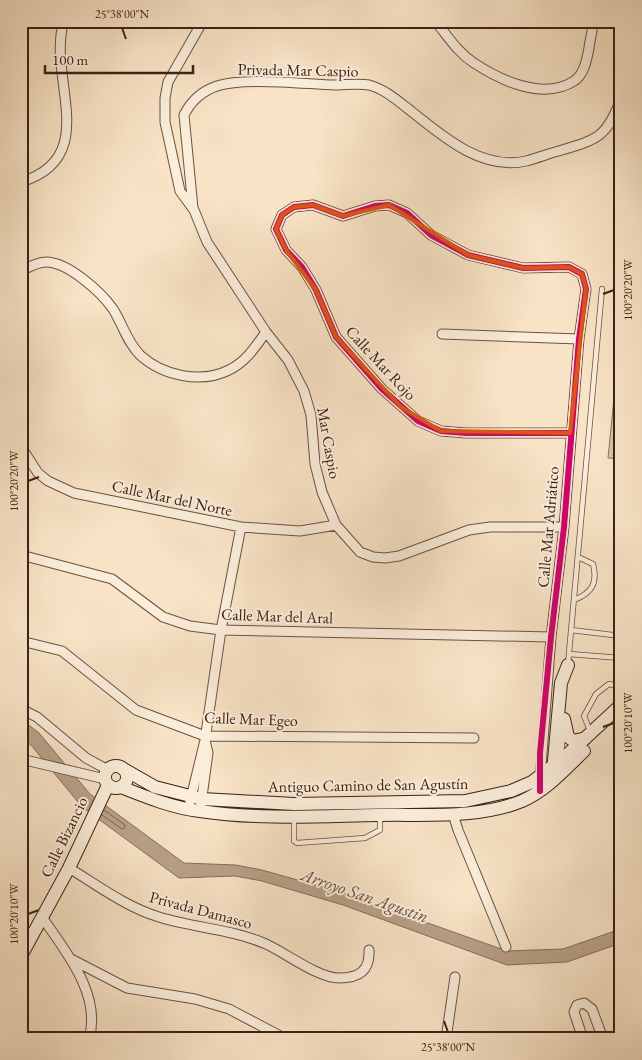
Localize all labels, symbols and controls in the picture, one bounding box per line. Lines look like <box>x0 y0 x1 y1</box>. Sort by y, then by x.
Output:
text: 25°38'00"N <box>95 6 149 22</box>
scale bar <box>45 42 192 74</box>
text: 100 m <box>52 50 89 69</box>
street label: Privada Mar Caspio <box>237 58 359 82</box>
text: 100°20'20"W <box>620 258 636 321</box>
street label: Calle Mar Rojo <box>341 321 421 405</box>
street label: Mar Caspio <box>312 406 346 480</box>
text: 100°20'20"W <box>6 449 22 512</box>
street label: Calle Mar Adriático <box>532 465 564 589</box>
street label: Calle Mar del Norte <box>110 475 234 521</box>
street label: Calle Mar del Aral <box>221 604 333 628</box>
text: 100°20'10"W <box>620 691 636 754</box>
street label: Calle Mar Egeo <box>204 707 298 731</box>
street label: Antiguo Camino de San Agustín <box>266 773 469 797</box>
street label: Calle Bizancio <box>35 793 93 881</box>
water label: Arroyo San Agustin <box>296 862 432 928</box>
text: 100°20'10"W <box>6 882 22 945</box>
street label: Privada Damasco <box>147 886 255 934</box>
text: 25°38'00"N <box>421 1039 475 1055</box>

